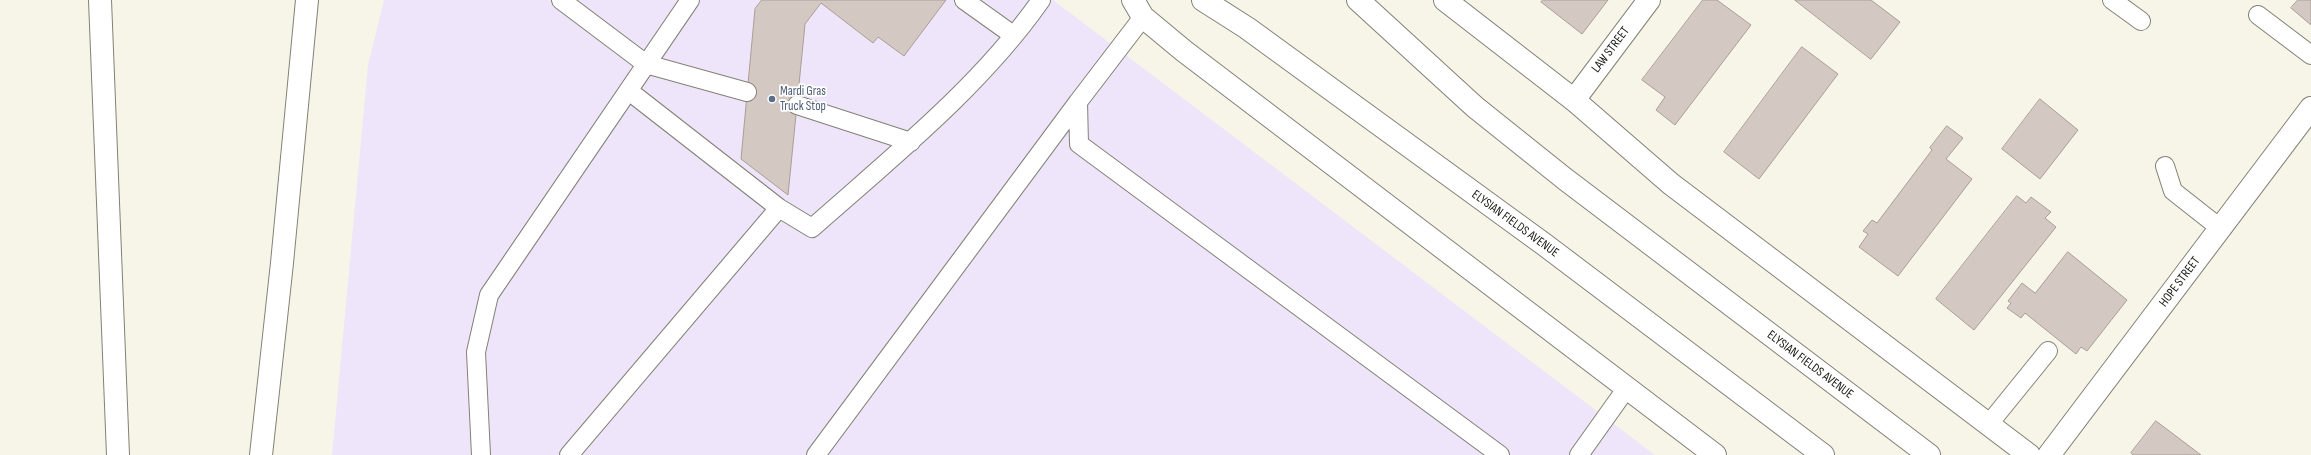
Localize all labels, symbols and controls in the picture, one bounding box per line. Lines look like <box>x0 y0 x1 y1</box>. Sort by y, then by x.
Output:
street label: LAW STREET <box>1589 24 1633 76</box>
place label: Mardi Gras Truck Stop <box>780 84 826 115</box>
marker: Mardi Gras Truck Stop <box>767 94 777 104</box>
street label: ELYSIAN FIELDS AVENUE <box>1468 187 1562 261</box>
street label: HOPE STREET <box>2156 254 2204 310</box>
street label: ELYSIAN FIELDS AVENUE <box>1764 328 1856 402</box>

